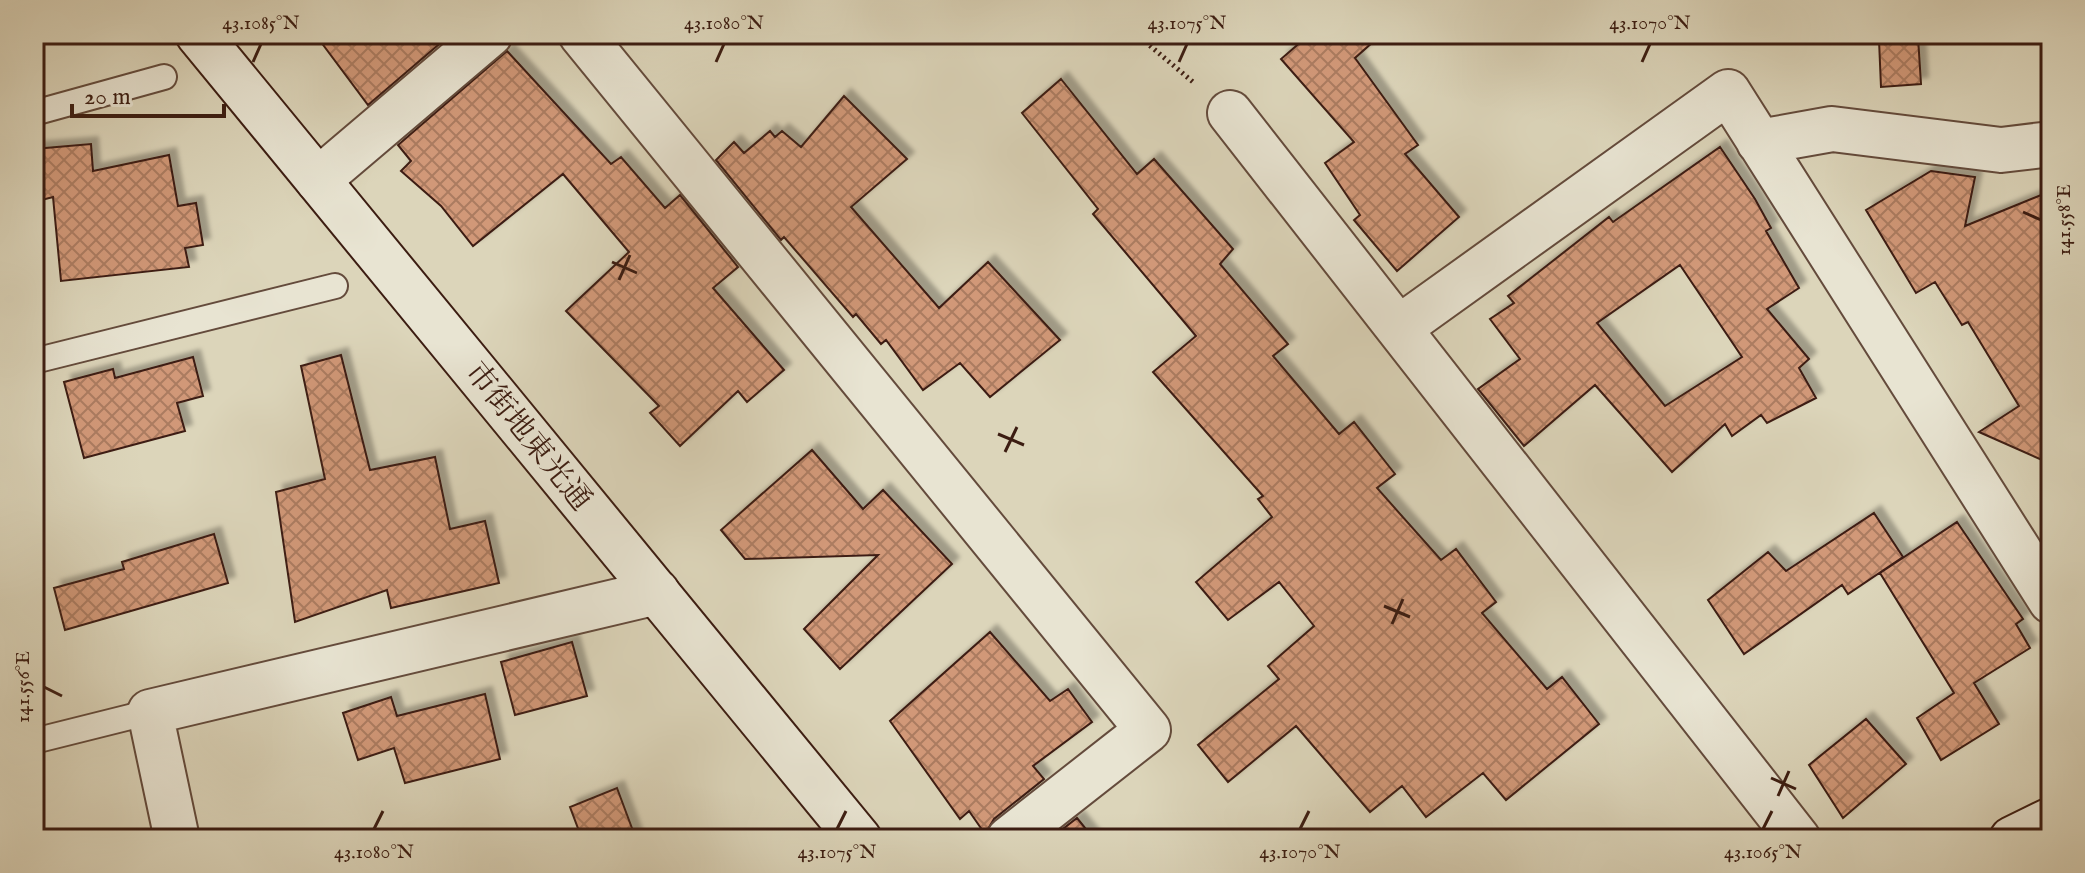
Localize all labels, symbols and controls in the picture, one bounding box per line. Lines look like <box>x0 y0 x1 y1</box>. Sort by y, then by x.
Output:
text: 43.1085°N <box>222 11 300 36</box>
text: 43.1080°N <box>684 11 764 36</box>
text: 43.1075°N <box>1148 11 1226 36</box>
text: 43.1070°N <box>1609 11 1691 36</box>
scale bar <box>72 68 224 118</box>
text: 20 m <box>84 82 131 113</box>
text: 141.558°E <box>2052 184 2077 256</box>
street label: 市街地東光通 <box>456 355 599 519</box>
text: 141.556°E <box>11 651 36 723</box>
text: 43.1080°N <box>334 840 414 865</box>
text: 43.1075°N <box>798 840 876 865</box>
text: 43.1070°N <box>1259 840 1341 865</box>
text: 43.1065°N <box>1724 840 1802 865</box>

